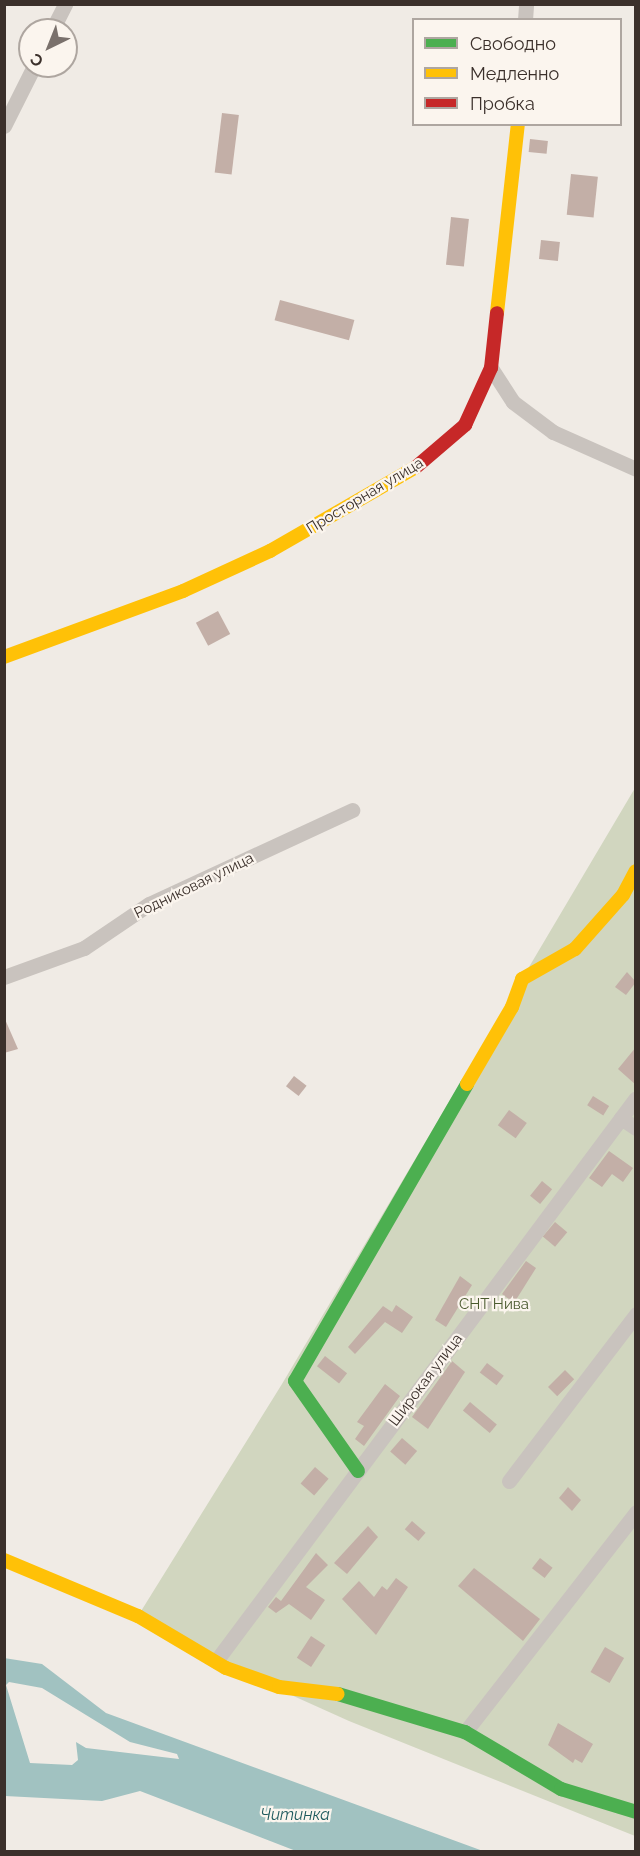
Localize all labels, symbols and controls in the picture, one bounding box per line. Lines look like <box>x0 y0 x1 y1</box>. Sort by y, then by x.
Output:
north arrow <box>18 18 78 78</box>
legend <box>412 18 622 126</box>
text: Свободно <box>470 33 556 54</box>
text: С <box>26 49 47 71</box>
text: Медленно <box>470 63 559 84</box>
text: Пробка <box>470 93 535 114</box>
street label: Просторная улица <box>303 454 427 538</box>
street label: Родниковая улица <box>131 849 257 923</box>
park label: СНТ Нива <box>459 1296 529 1314</box>
street label: Широкая улица <box>385 1330 467 1430</box>
water label: Читинка <box>260 1805 330 1825</box>

